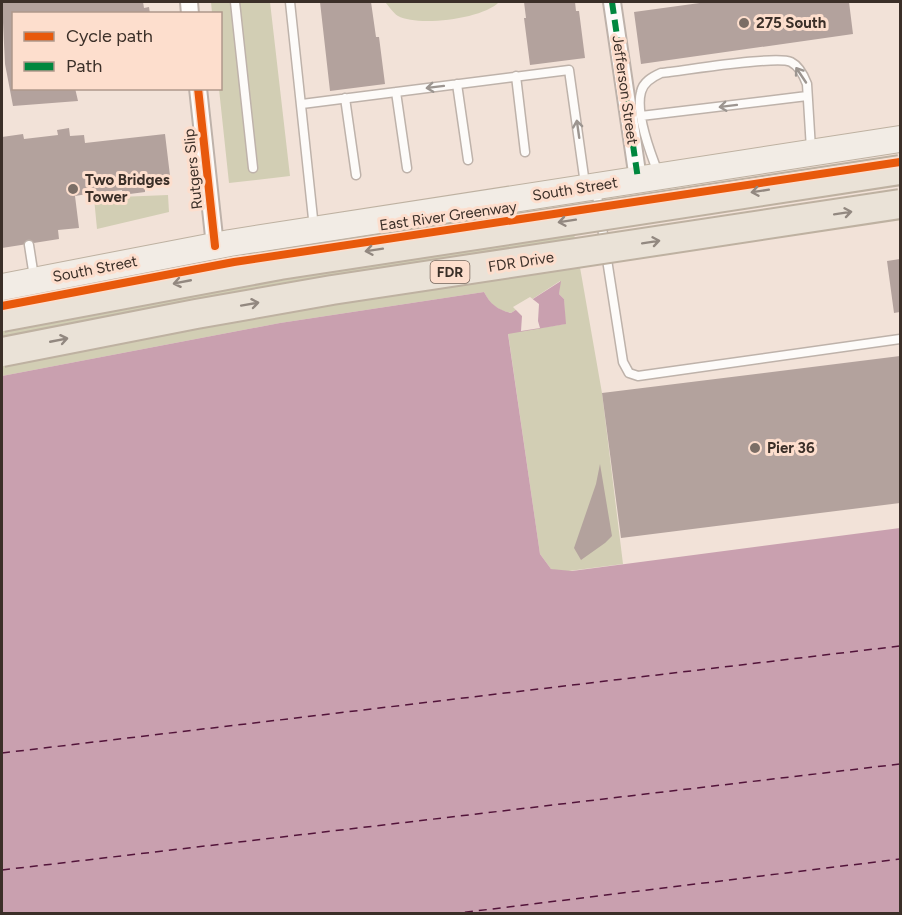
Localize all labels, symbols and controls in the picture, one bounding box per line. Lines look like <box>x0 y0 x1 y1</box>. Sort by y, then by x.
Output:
legend <box>12 12 222 90</box>
place label: 275 South <box>756 14 826 32</box>
marker: 275 South <box>737 16 751 30</box>
text: Cycle path <box>66 25 153 47</box>
street label: Jefferson Street <box>608 34 642 146</box>
text: Path <box>66 55 102 77</box>
one-way arrow <box>795 68 807 84</box>
one-way arrow <box>426 82 446 93</box>
one-way arrow <box>718 100 738 111</box>
one-way arrow <box>573 120 584 139</box>
street label: Rutgers Slip <box>180 128 206 210</box>
place label: Two Bridges Tower <box>85 171 170 206</box>
street label: South Street <box>531 173 619 205</box>
marker: Two Bridges Tower <box>66 182 80 196</box>
one-way arrow <box>750 186 770 197</box>
street label: East River Greenway <box>378 197 518 235</box>
one-way arrow <box>833 207 853 218</box>
one-way arrow <box>557 215 577 226</box>
one-way arrow <box>640 236 660 247</box>
one-way arrow <box>365 244 384 255</box>
street label: FDR Drive <box>487 248 555 276</box>
street label: South Street <box>51 252 139 286</box>
road number: FDR <box>430 261 470 283</box>
one-way arrow <box>172 277 192 288</box>
one-way arrow <box>240 298 260 309</box>
one-way arrow <box>49 334 68 345</box>
place label: Pier 36 <box>767 439 815 457</box>
marker: Pier 36 <box>748 441 762 455</box>

